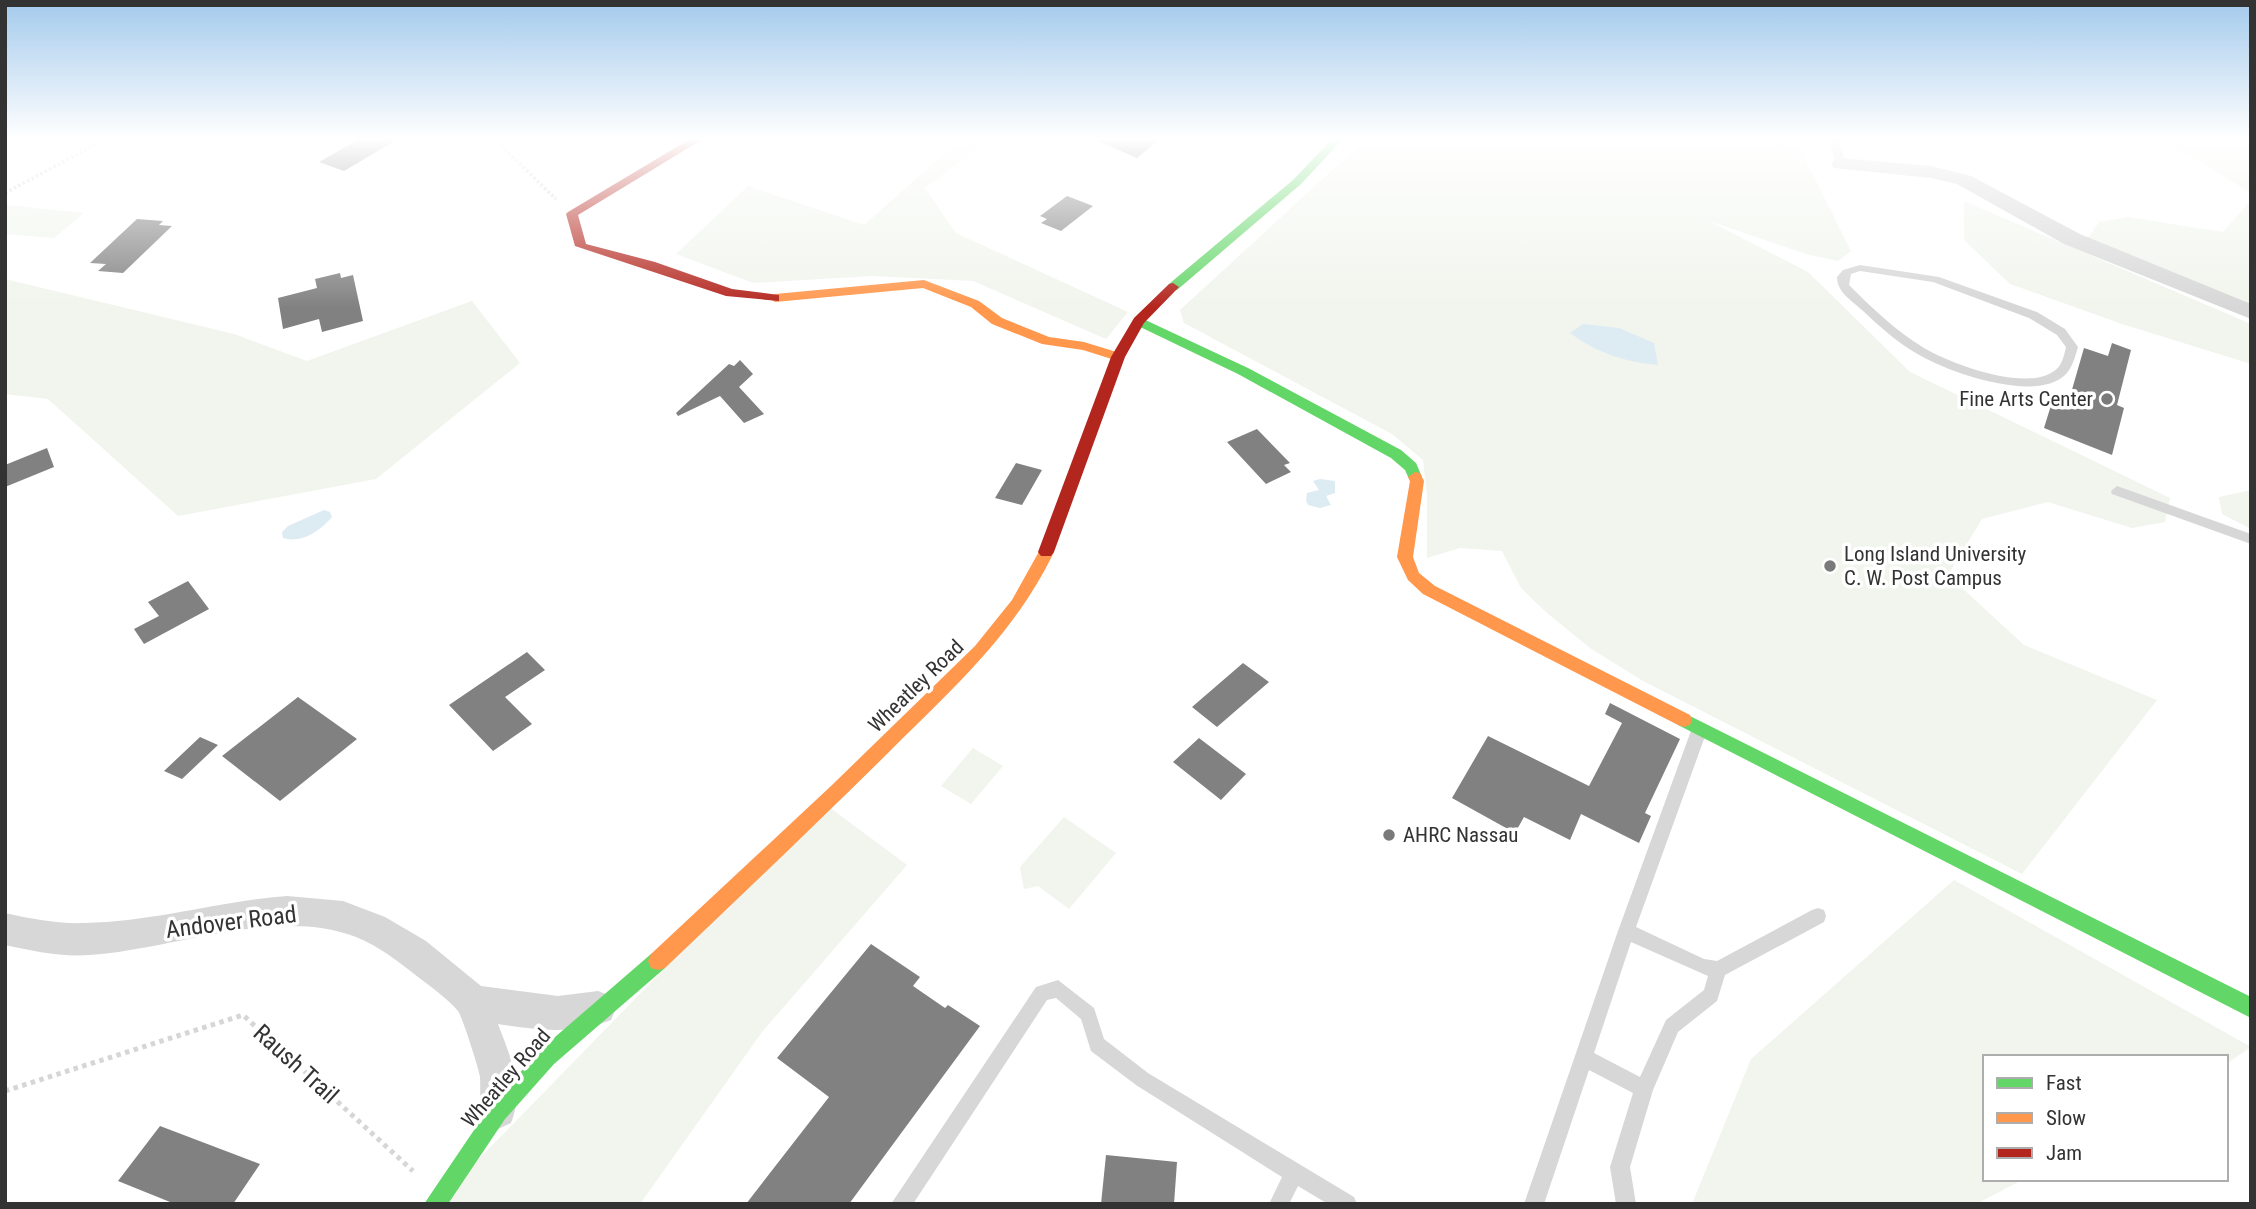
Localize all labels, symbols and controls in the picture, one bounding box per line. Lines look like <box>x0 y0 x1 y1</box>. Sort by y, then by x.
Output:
place label: Fine Arts Center <box>1959 387 2093 411</box>
marker: Fine Arts Center <box>2099 391 2115 407</box>
place label: Long Island University C. W. Post Campus <box>1844 542 2026 590</box>
marker: Long Island University C. W. Post Campus <box>1822 558 1838 574</box>
street label: Wheatley Road <box>864 635 968 737</box>
place label: AHRC Nassau <box>1403 823 1518 847</box>
marker: AHRC Nassau <box>1381 827 1397 843</box>
street label: Andover Road <box>164 900 298 944</box>
street label: Raush Trail <box>248 1019 344 1109</box>
street label: Wheatley Road <box>457 1024 555 1132</box>
legend <box>1983 1055 2228 1181</box>
text: Fast <box>2046 1071 2082 1095</box>
text: Slow <box>2046 1106 2086 1130</box>
text: Jam <box>2046 1141 2082 1165</box>

